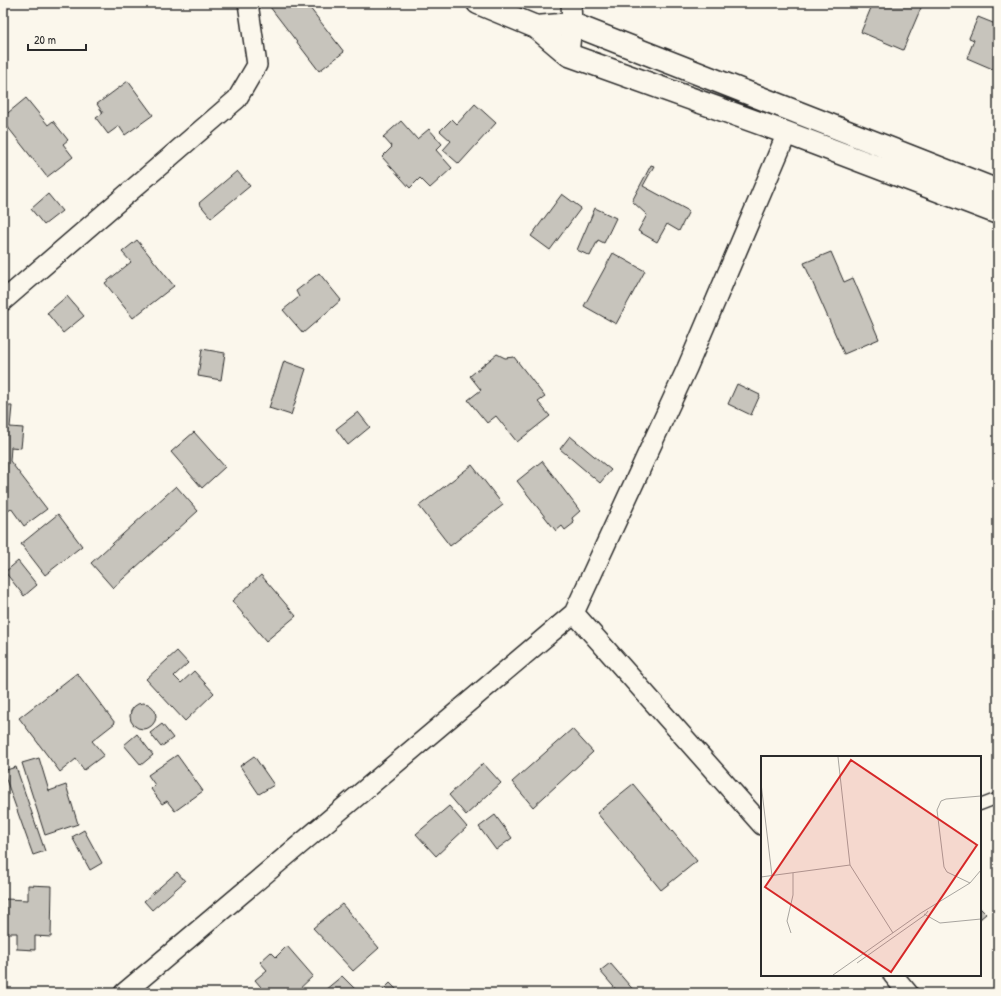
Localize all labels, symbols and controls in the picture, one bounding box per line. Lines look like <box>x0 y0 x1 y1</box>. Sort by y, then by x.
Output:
scale bar <box>28 26 86 52</box>
text: 20 m <box>34 31 56 48</box>
inset map <box>761 756 981 976</box>

